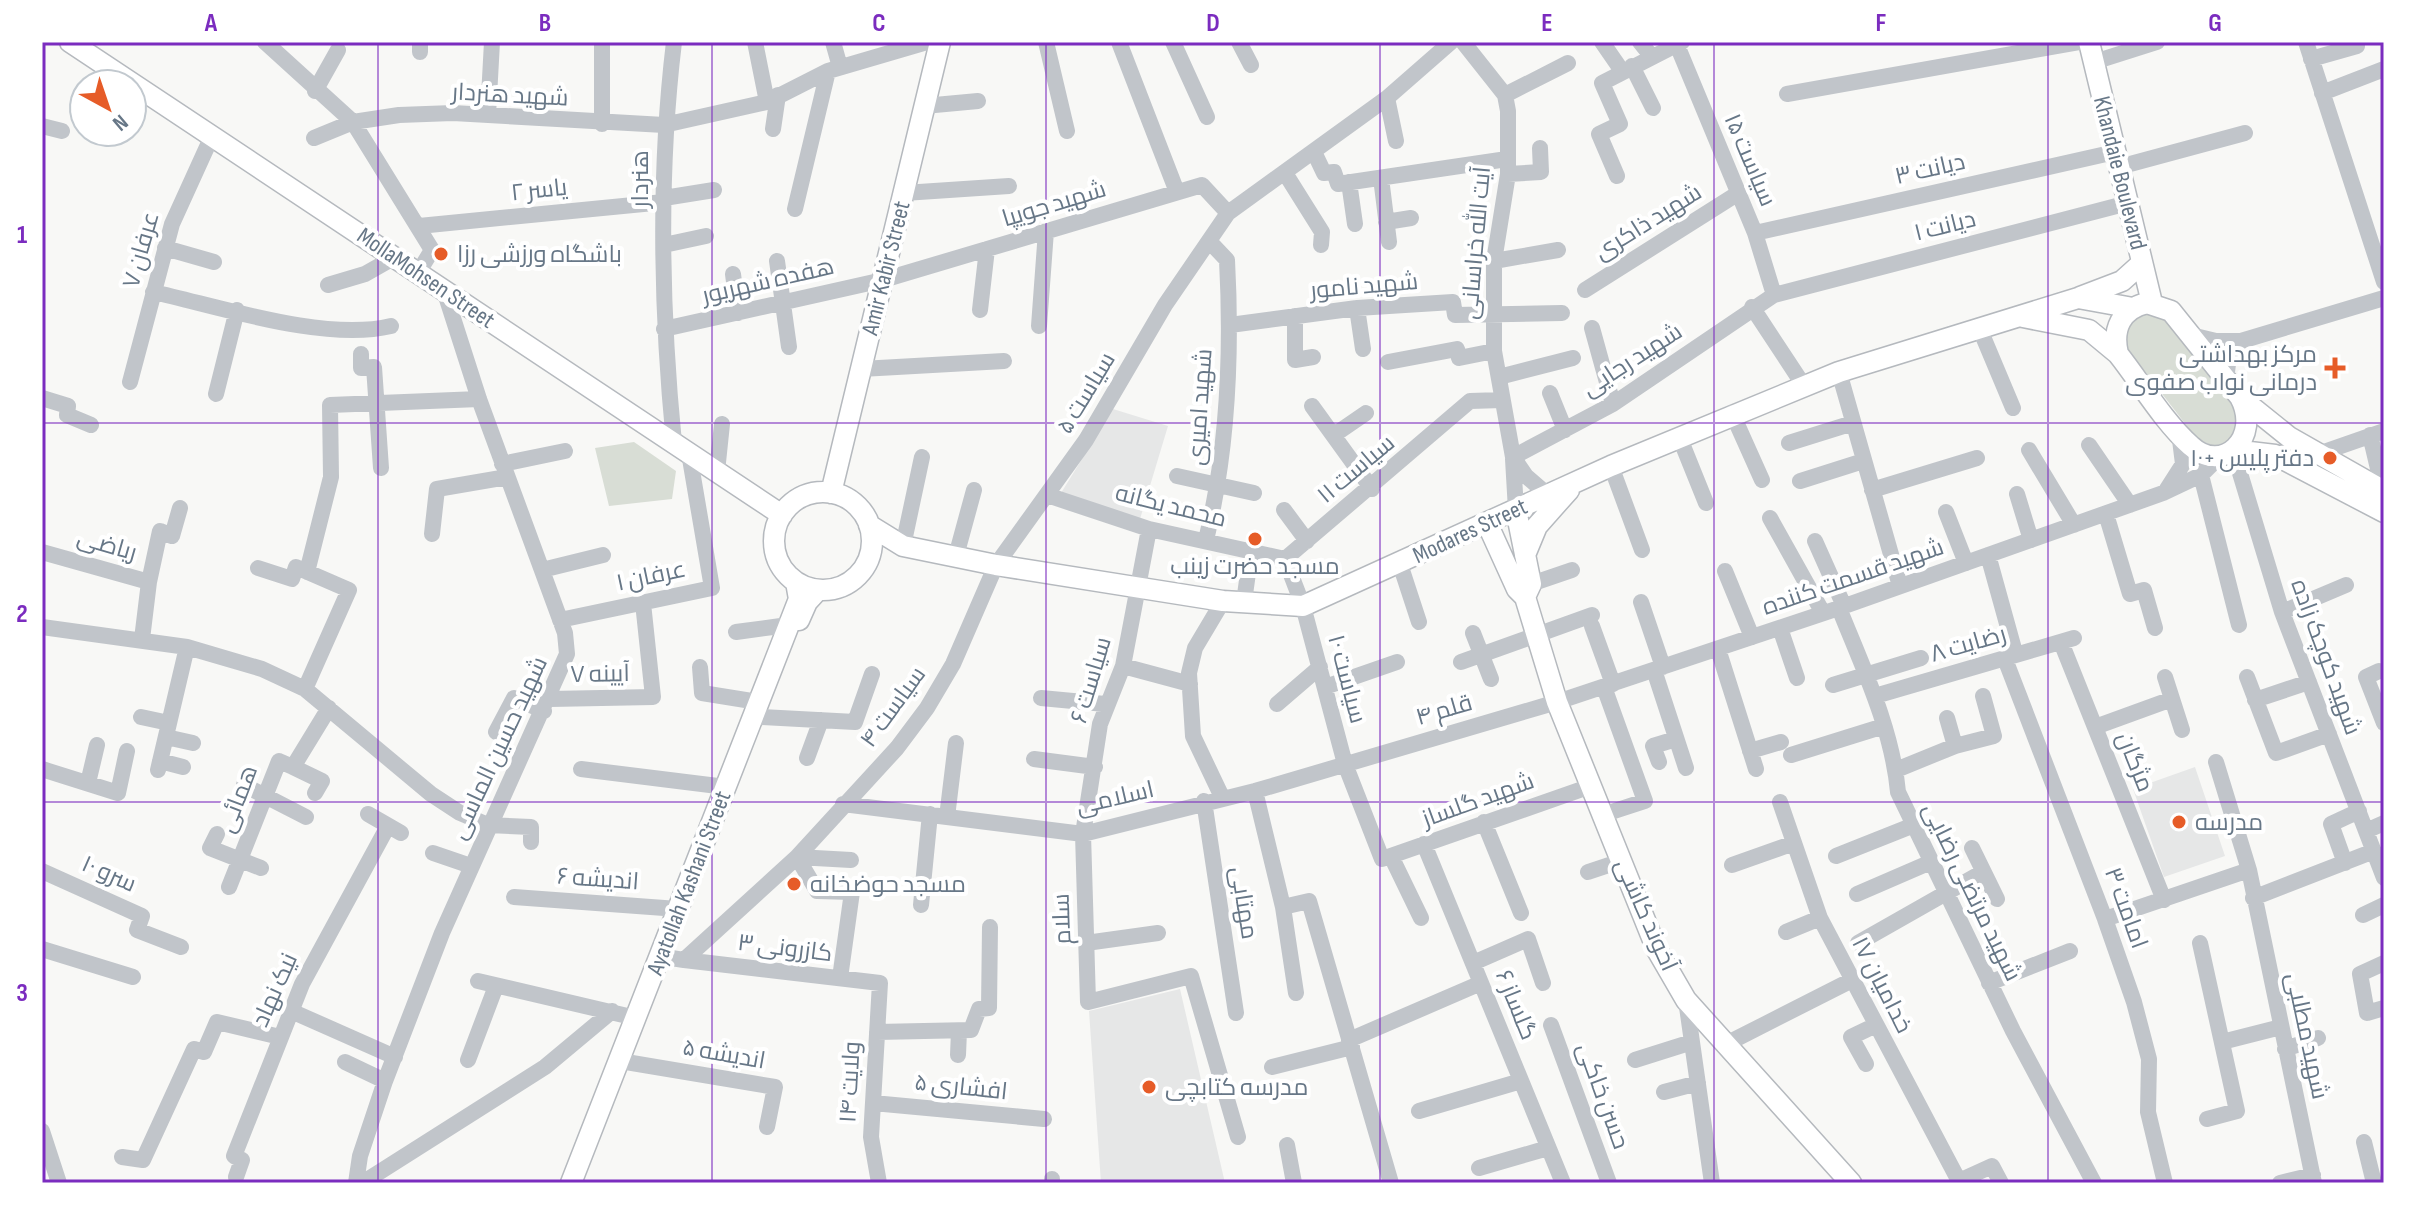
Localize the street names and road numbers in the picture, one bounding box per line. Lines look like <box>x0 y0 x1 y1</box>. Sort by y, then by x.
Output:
street label: شهید هنردار <box>449 77 569 113</box>
street label: Khandaie Boulevard <box>2087 93 2153 253</box>
street label: سیاست ۱۵ <box>1718 109 1782 211</box>
street label: دیانت ۳ <box>1892 147 1968 191</box>
street label: هنردار <box>626 150 655 210</box>
street label: آیت الله خراسانی <box>1453 165 1497 321</box>
street label: یاسر ۲ <box>509 173 569 207</box>
street label: شهید جویپا <box>999 174 1109 234</box>
street label: شهید ذاکری <box>1589 178 1707 266</box>
street label: Amir Kabir Street <box>855 198 917 339</box>
street label: دیانت ۱ <box>1911 204 1979 248</box>
street label: عرفان ۷ <box>116 209 166 291</box>
street label: MollaMohsen Street <box>352 221 500 335</box>
street label: هفده شهریور <box>697 252 837 311</box>
street label: شهید نامور <box>1307 267 1419 305</box>
street label: شهید رجایی <box>1576 317 1688 403</box>
street label: سیاست ۵ <box>1050 347 1122 439</box>
street label: شهید امیری <box>1181 348 1219 466</box>
street label: سیاست ۱۱ <box>1311 428 1401 510</box>
street label: محمد یگانه <box>1112 478 1230 534</box>
street label: Modares Street <box>1408 492 1532 570</box>
street label: ریاضی <box>74 523 140 567</box>
street label: شهید قسمت کننده <box>1758 532 1948 622</box>
street label: عرفان ۱ <box>614 555 688 597</box>
street label: شهید کوچک زاده <box>2283 575 2368 739</box>
street label: رضایت ۸ <box>1927 619 2009 669</box>
street label: سیاست ۱۰ <box>1321 631 1373 727</box>
street label: سیاست ۶ <box>1064 633 1118 727</box>
street label: شهید حسین الماسی <box>444 652 554 844</box>
street label: آیینه ۷ <box>570 659 631 689</box>
street label: سیاست ۴ <box>854 661 932 753</box>
street label: قلم ۴ <box>1412 688 1476 733</box>
street label: مژگان <box>2110 728 2160 796</box>
street label: همائی <box>212 761 264 837</box>
street label: شهید گلساز <box>1416 766 1538 834</box>
street label: اسلامی <box>1073 775 1157 821</box>
street label: Ayatollah Kashani Street <box>640 787 737 980</box>
street label: شهید مرتضی رضایی <box>1916 798 2028 986</box>
street label: سرو ۱۰ <box>77 849 141 899</box>
street label: آخوند کاشی <box>1608 854 1684 976</box>
street label: اندیشه ۶ <box>556 862 640 896</box>
street label: امامت ۳ <box>2098 864 2154 952</box>
street label: مهتابی <box>1224 865 1264 941</box>
street label: سلام <box>1047 893 1078 945</box>
street label: کازرونی ۳ <box>736 928 834 968</box>
street label: خدامیان ۱۷ <box>1845 932 1919 1038</box>
street label: نیک نهاد <box>246 949 304 1031</box>
street label: گلساز ۶ <box>1489 966 1543 1044</box>
street label: شهید مطلبی <box>2279 970 2335 1102</box>
street label: اندیشه ۵ <box>680 1032 768 1076</box>
street label: حسن خاکی <box>1570 1039 1636 1153</box>
street label: ولایت ۱۴ <box>833 1040 867 1124</box>
street label: افشاری ۵ <box>913 1068 1009 1106</box>

